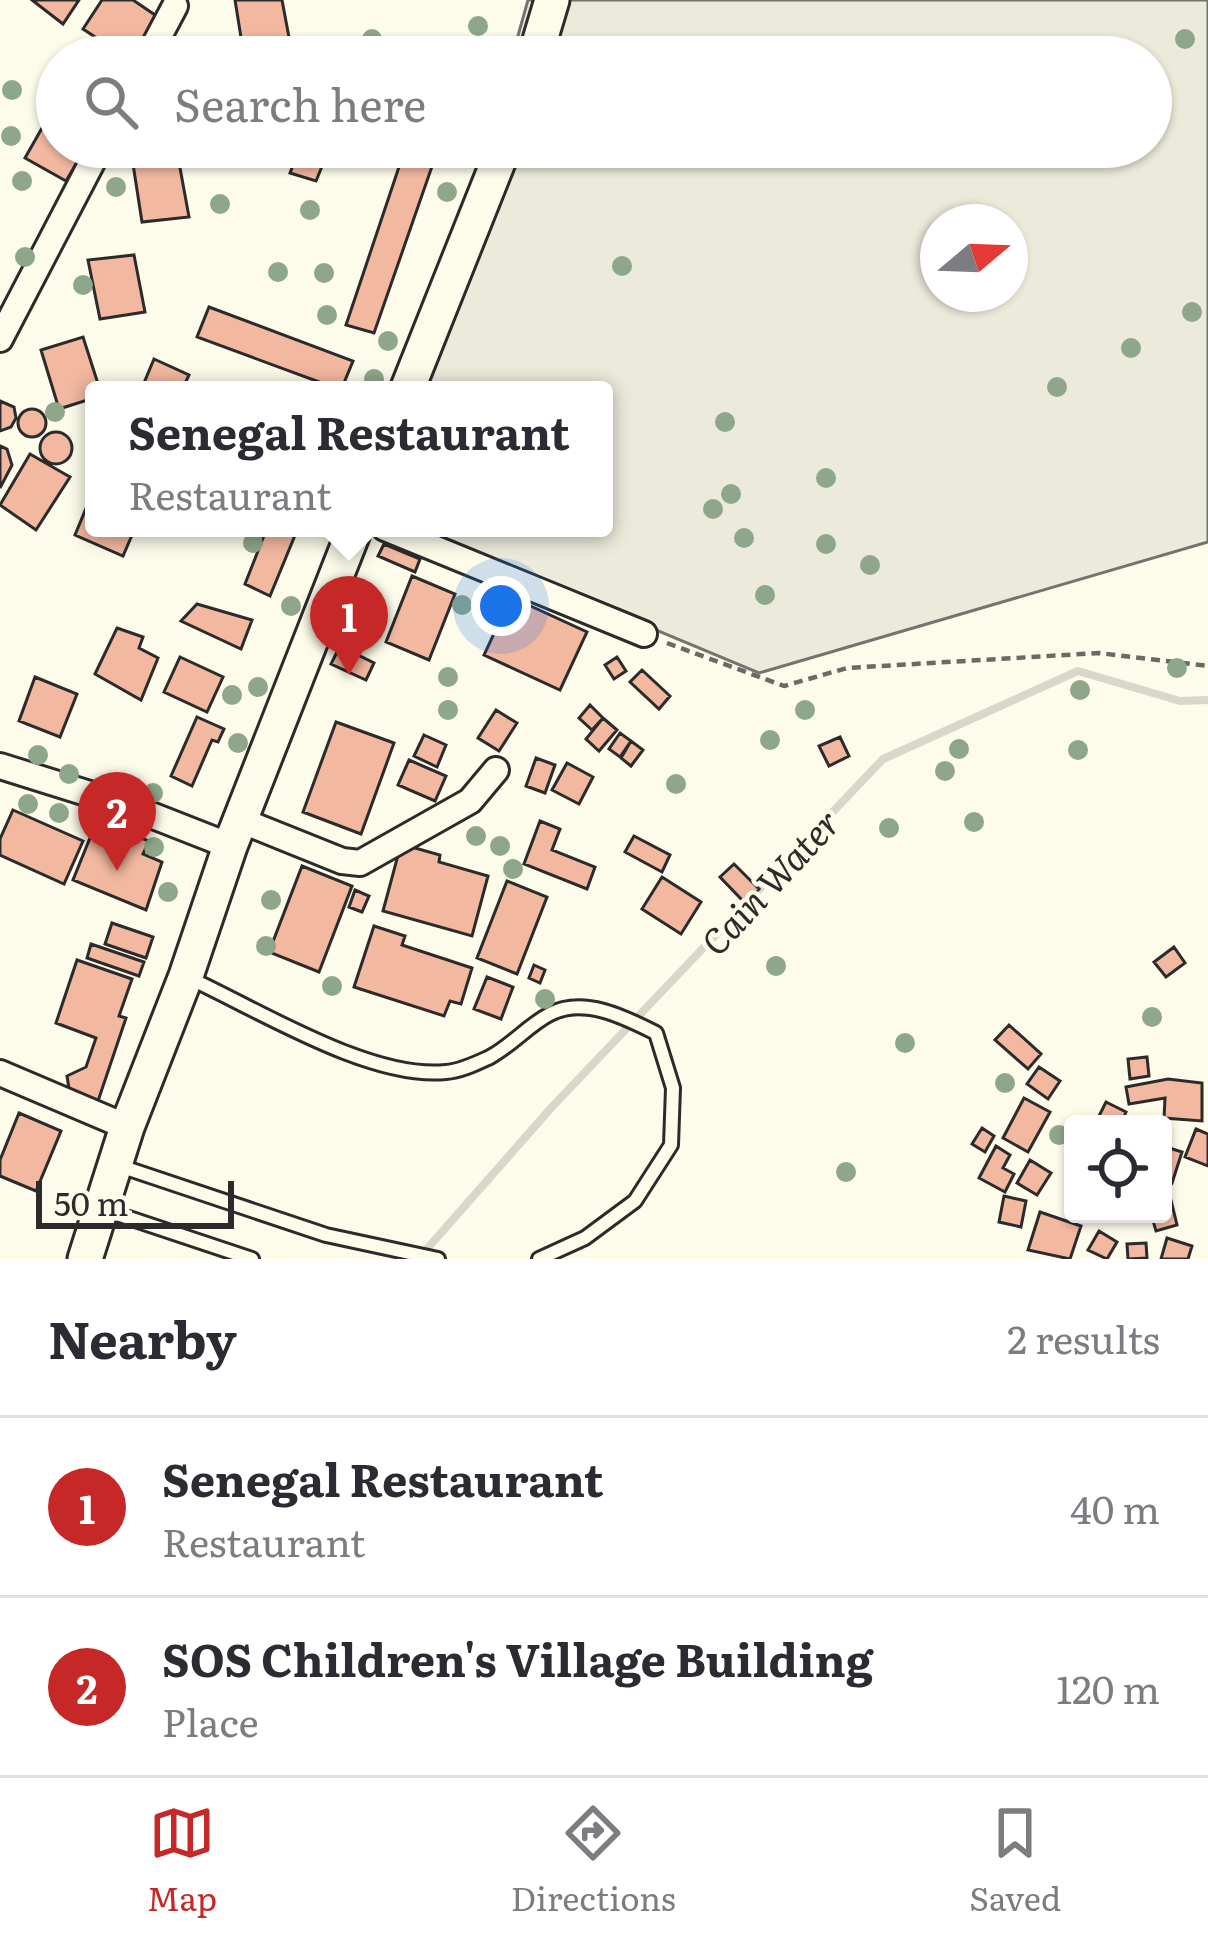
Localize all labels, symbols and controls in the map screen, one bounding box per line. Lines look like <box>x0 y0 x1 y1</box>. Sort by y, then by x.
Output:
search box <box>36 36 1172 168</box>
icon: search <box>78 69 144 135</box>
text: Search here <box>174 69 426 136</box>
north arrow <box>920 204 1028 312</box>
popup <box>85 381 613 537</box>
text: Senegal Restaurant <box>128 397 570 464</box>
text: Restaurant <box>128 464 332 522</box>
pin: 1 <box>310 576 388 675</box>
your location <box>471 576 531 636</box>
pin: 2 <box>78 772 156 871</box>
water label: Cain Water <box>687 796 851 966</box>
map controls <box>1064 1115 1172 1223</box>
button: locate <box>1064 1115 1172 1223</box>
scale bar <box>36 1175 234 1228</box>
text: 50 m <box>54 1177 128 1226</box>
text: Nearby <box>48 1299 237 1375</box>
text: 2 results <box>1007 1308 1160 1366</box>
text: Senegal Restaurant <box>162 1444 604 1511</box>
text: 1 <box>79 1478 95 1536</box>
text: 40 m <box>1070 1478 1160 1536</box>
text: Restaurant <box>162 1511 366 1569</box>
text: SOS Children's Village Building <box>162 1624 873 1691</box>
text: 2 <box>77 1658 97 1716</box>
text: 120 m <box>1056 1658 1160 1716</box>
text: Place <box>162 1691 259 1749</box>
tab: Map <box>147 1800 217 1921</box>
tab: Directions <box>511 1800 676 1921</box>
tab: Saved <box>969 1800 1061 1921</box>

